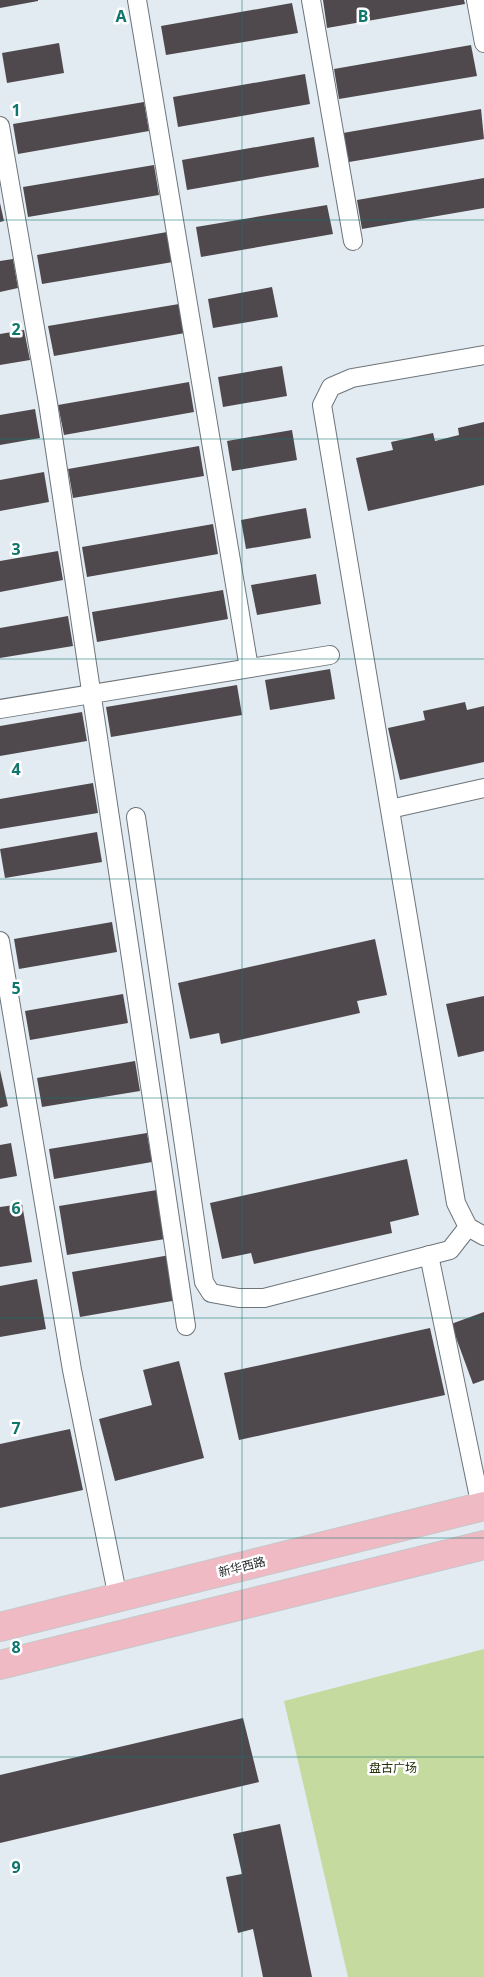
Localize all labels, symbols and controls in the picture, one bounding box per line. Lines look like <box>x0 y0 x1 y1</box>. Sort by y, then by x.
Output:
text: A <box>115 5 127 27</box>
text: B <box>358 5 368 27</box>
text: 1 <box>11 99 21 121</box>
text: 2 <box>11 318 21 340</box>
text: 3 <box>11 538 21 560</box>
text: 4 <box>11 758 21 780</box>
text: 5 <box>11 977 21 999</box>
text: 6 <box>11 1197 21 1219</box>
text: 7 <box>11 1417 21 1439</box>
street label: 新华西路 <box>217 1552 267 1581</box>
text: 8 <box>11 1636 21 1658</box>
park label: 盘古广场 <box>369 1759 417 1776</box>
text: 9 <box>11 1856 21 1878</box>

